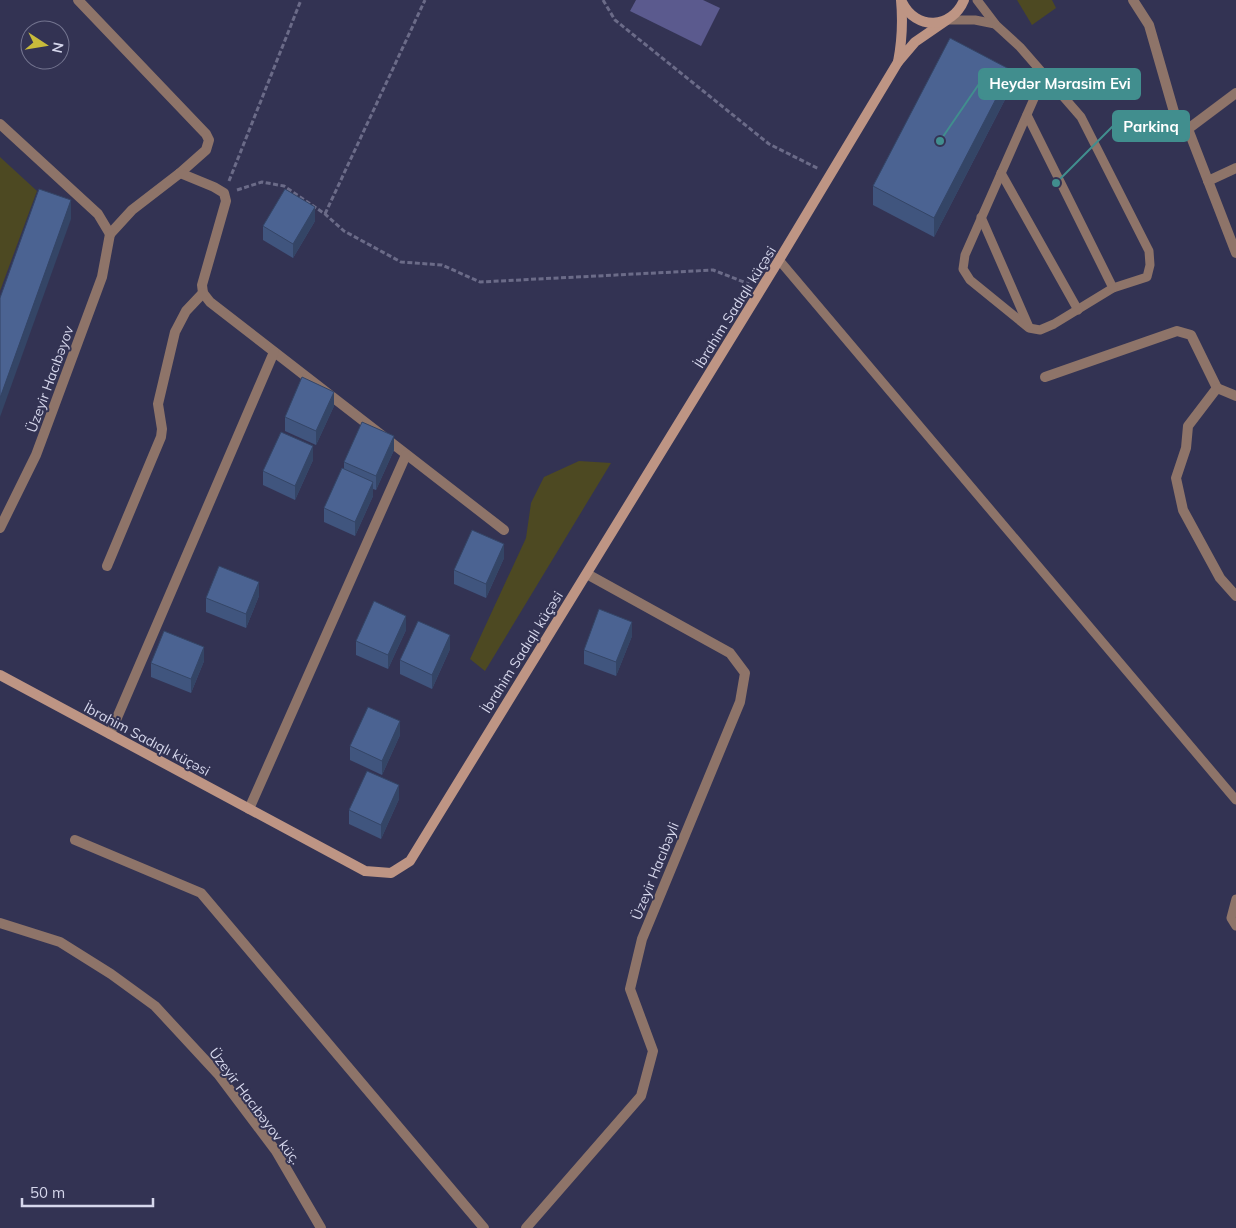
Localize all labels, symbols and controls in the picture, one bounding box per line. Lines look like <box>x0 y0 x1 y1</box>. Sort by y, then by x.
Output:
north arrow <box>20 20 70 70</box>
text: N <box>48 41 68 55</box>
callout: Heydər Mərasim Evi <box>979 69 1140 99</box>
text: Heydər Mərasim Evi <box>989 74 1131 93</box>
callout: Parkinq <box>1113 111 1189 141</box>
text: Parkinq <box>1123 117 1179 136</box>
street label: İbrahim Sadıqlı küçəsi <box>690 243 780 371</box>
street label: Üzeyir Hacıbəyov <box>22 323 78 435</box>
street label: İbrahim Sadıqlı küçəsi <box>477 588 567 716</box>
street label: İbrahim Sadıqlı küçəsi <box>81 698 213 780</box>
street label: Üzeyir Hacıbəyli <box>627 820 683 922</box>
street label: Üzeyir Hacıbəyov küç. <box>205 1044 305 1168</box>
scale bar <box>22 1176 154 1208</box>
text: 50 m <box>30 1183 65 1202</box>

